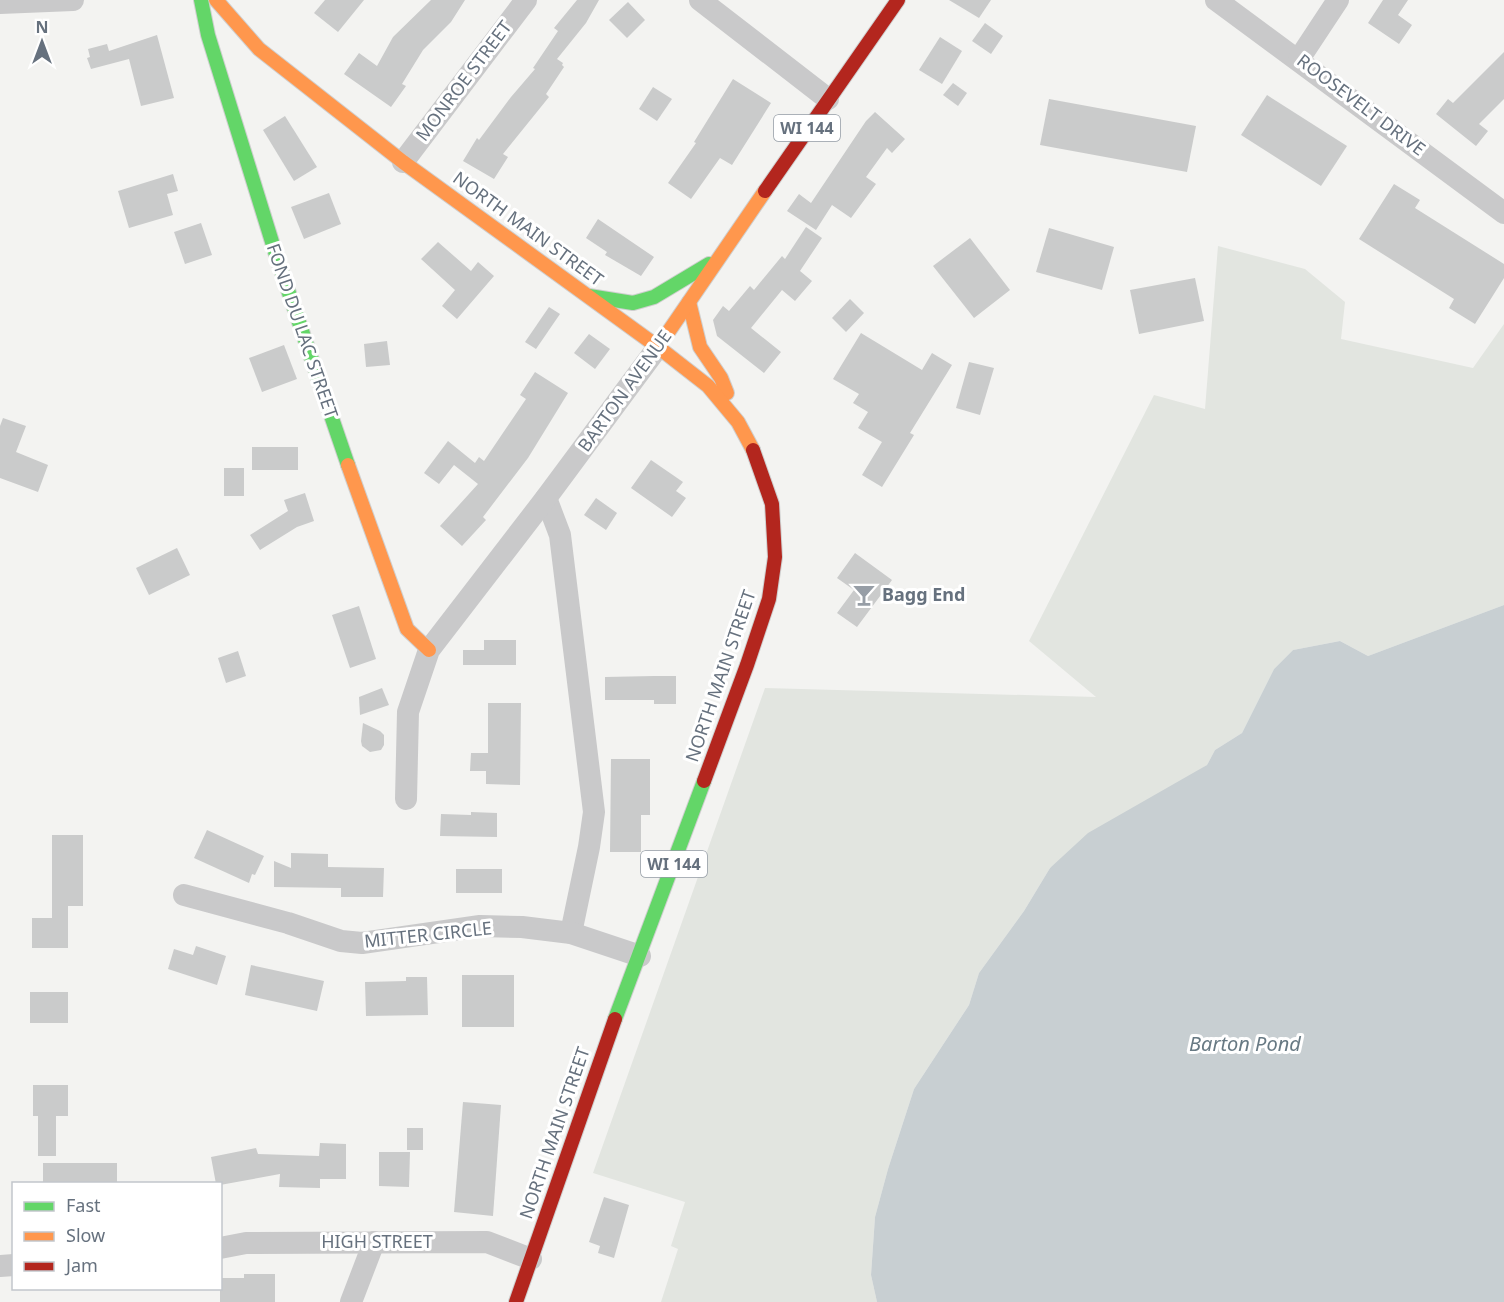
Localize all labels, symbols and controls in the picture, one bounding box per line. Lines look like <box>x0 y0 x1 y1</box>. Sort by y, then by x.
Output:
north arrow <box>12 12 72 72</box>
street label: MONROE STREET <box>410 15 516 146</box>
text: N <box>35 16 49 38</box>
street label: ROOSEVELT DRIVE <box>1292 48 1431 160</box>
road number: WI 144 <box>774 115 840 141</box>
street label: NORTH MAIN STREET <box>449 165 609 291</box>
street label: FOND DU LAC STREET <box>262 240 344 421</box>
street label: BARTON AVENUE <box>572 325 676 456</box>
bar icon: Bagg End <box>851 582 877 608</box>
place label: Bagg End <box>882 582 965 606</box>
street label: NORTH MAIN STREET <box>679 587 761 765</box>
road number: WI 144 <box>641 851 707 877</box>
street label: MITTER CIRCLE <box>363 915 493 953</box>
water label: Barton Pond <box>1189 1030 1301 1057</box>
street label: NORTH MAIN STREET <box>513 1044 595 1222</box>
legend <box>12 1182 222 1290</box>
text: Fast <box>66 1193 101 1217</box>
text: Slow <box>66 1223 105 1247</box>
street label: HIGH STREET <box>321 1229 433 1253</box>
text: Jam <box>64 1253 98 1277</box>

